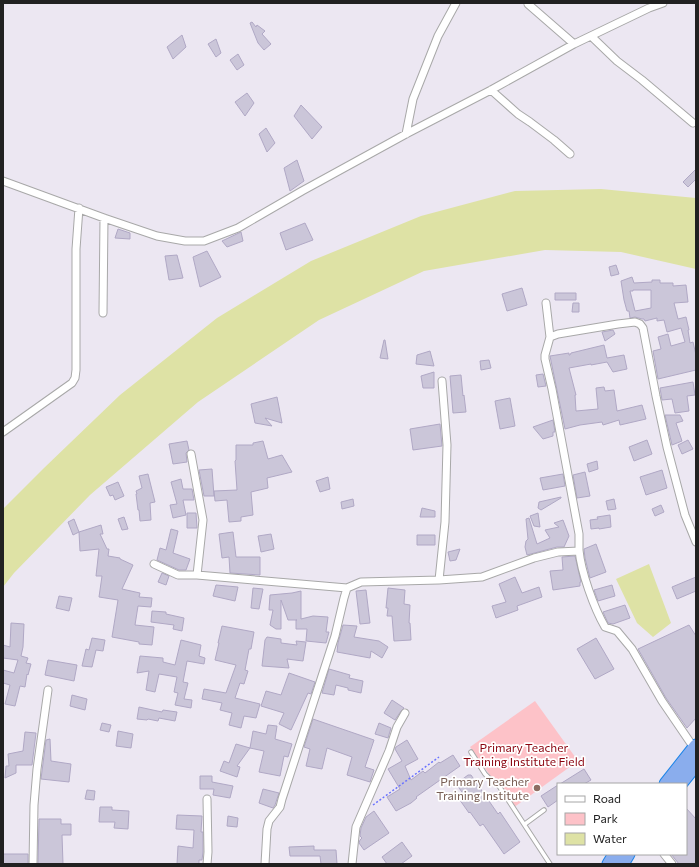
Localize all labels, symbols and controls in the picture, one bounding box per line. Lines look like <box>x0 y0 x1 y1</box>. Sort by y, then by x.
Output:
park label: Primary Teacher Training Institute Field <box>463 740 585 768</box>
place label: Primary Teacher Training Institute <box>436 774 529 802</box>
marker: Primary Teacher Training Institute <box>532 783 542 793</box>
legend <box>557 783 687 855</box>
text: Road <box>593 791 621 805</box>
text: Park <box>593 811 619 825</box>
text: Water <box>593 831 627 845</box>

